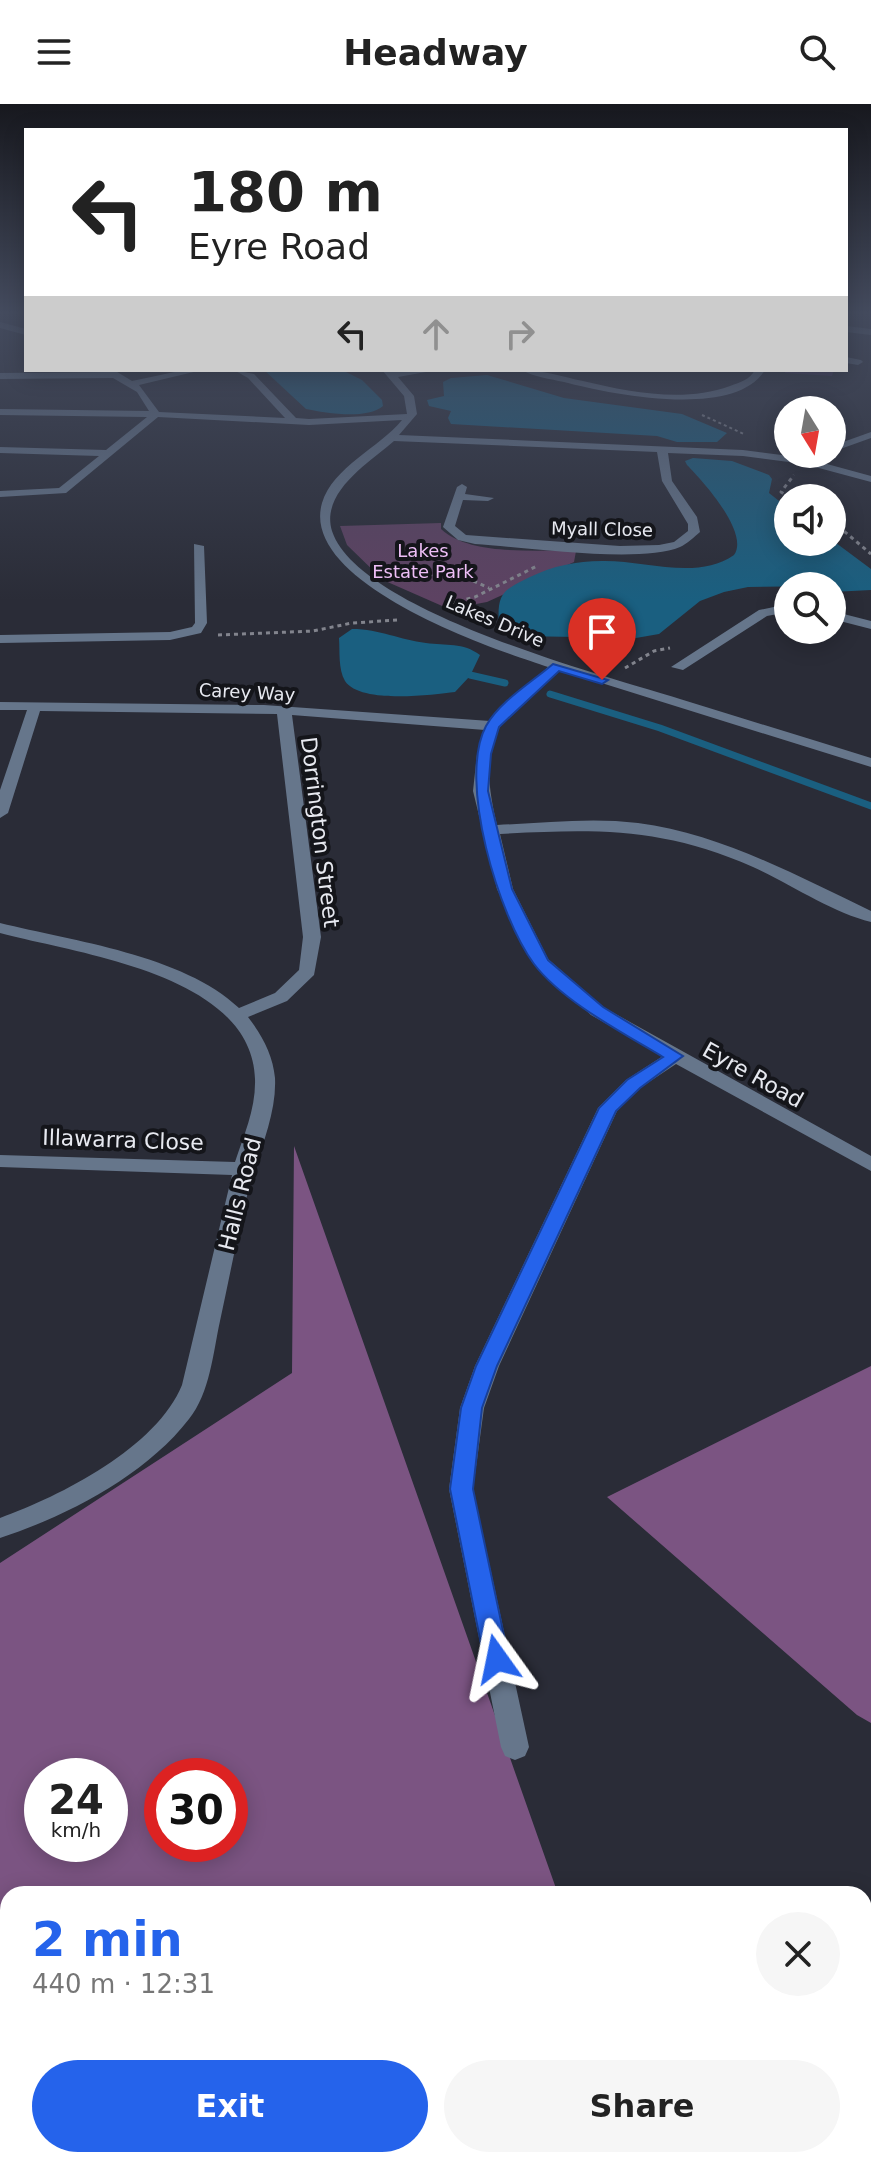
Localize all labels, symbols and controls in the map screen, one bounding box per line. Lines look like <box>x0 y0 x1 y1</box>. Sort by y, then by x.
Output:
icon: menu <box>32 30 76 74</box>
icon: search <box>795 30 839 74</box>
text: Headway <box>343 32 528 73</box>
text: 180 m <box>188 159 383 224</box>
icon: left <box>56 160 160 264</box>
text: Eyre Road <box>188 226 370 267</box>
icon: left <box>330 312 374 356</box>
icon: ahead <box>414 312 458 356</box>
icon: right <box>498 312 542 356</box>
north arrow <box>774 396 846 468</box>
map controls <box>774 396 846 644</box>
button: sound <box>774 484 846 556</box>
street label: Myall Close <box>551 518 653 540</box>
park label: Lakes Estate Park <box>372 540 474 582</box>
button: search <box>774 572 846 644</box>
street label: Lakes Drive <box>443 591 547 651</box>
pin <box>568 598 636 680</box>
icon: arrive <box>580 610 624 654</box>
street label: Carey Way <box>198 679 296 705</box>
street label: Dorrington Street <box>296 735 344 929</box>
street label: Eyre Road <box>698 1037 808 1113</box>
street label: Illawarra Close <box>42 1125 204 1155</box>
street label: Halls Road <box>214 1135 266 1253</box>
position arrow <box>455 1617 539 1701</box>
speed limit sign: 30 <box>144 1758 248 1862</box>
text: 24 <box>48 1777 104 1823</box>
text: km/h <box>51 1818 101 1842</box>
text: 2 min <box>32 1911 183 1967</box>
button: close <box>756 1912 840 1996</box>
text: 440 m · 12:31 <box>32 1969 215 1999</box>
button: Exit <box>32 2060 428 2152</box>
button: Share <box>444 2060 840 2152</box>

